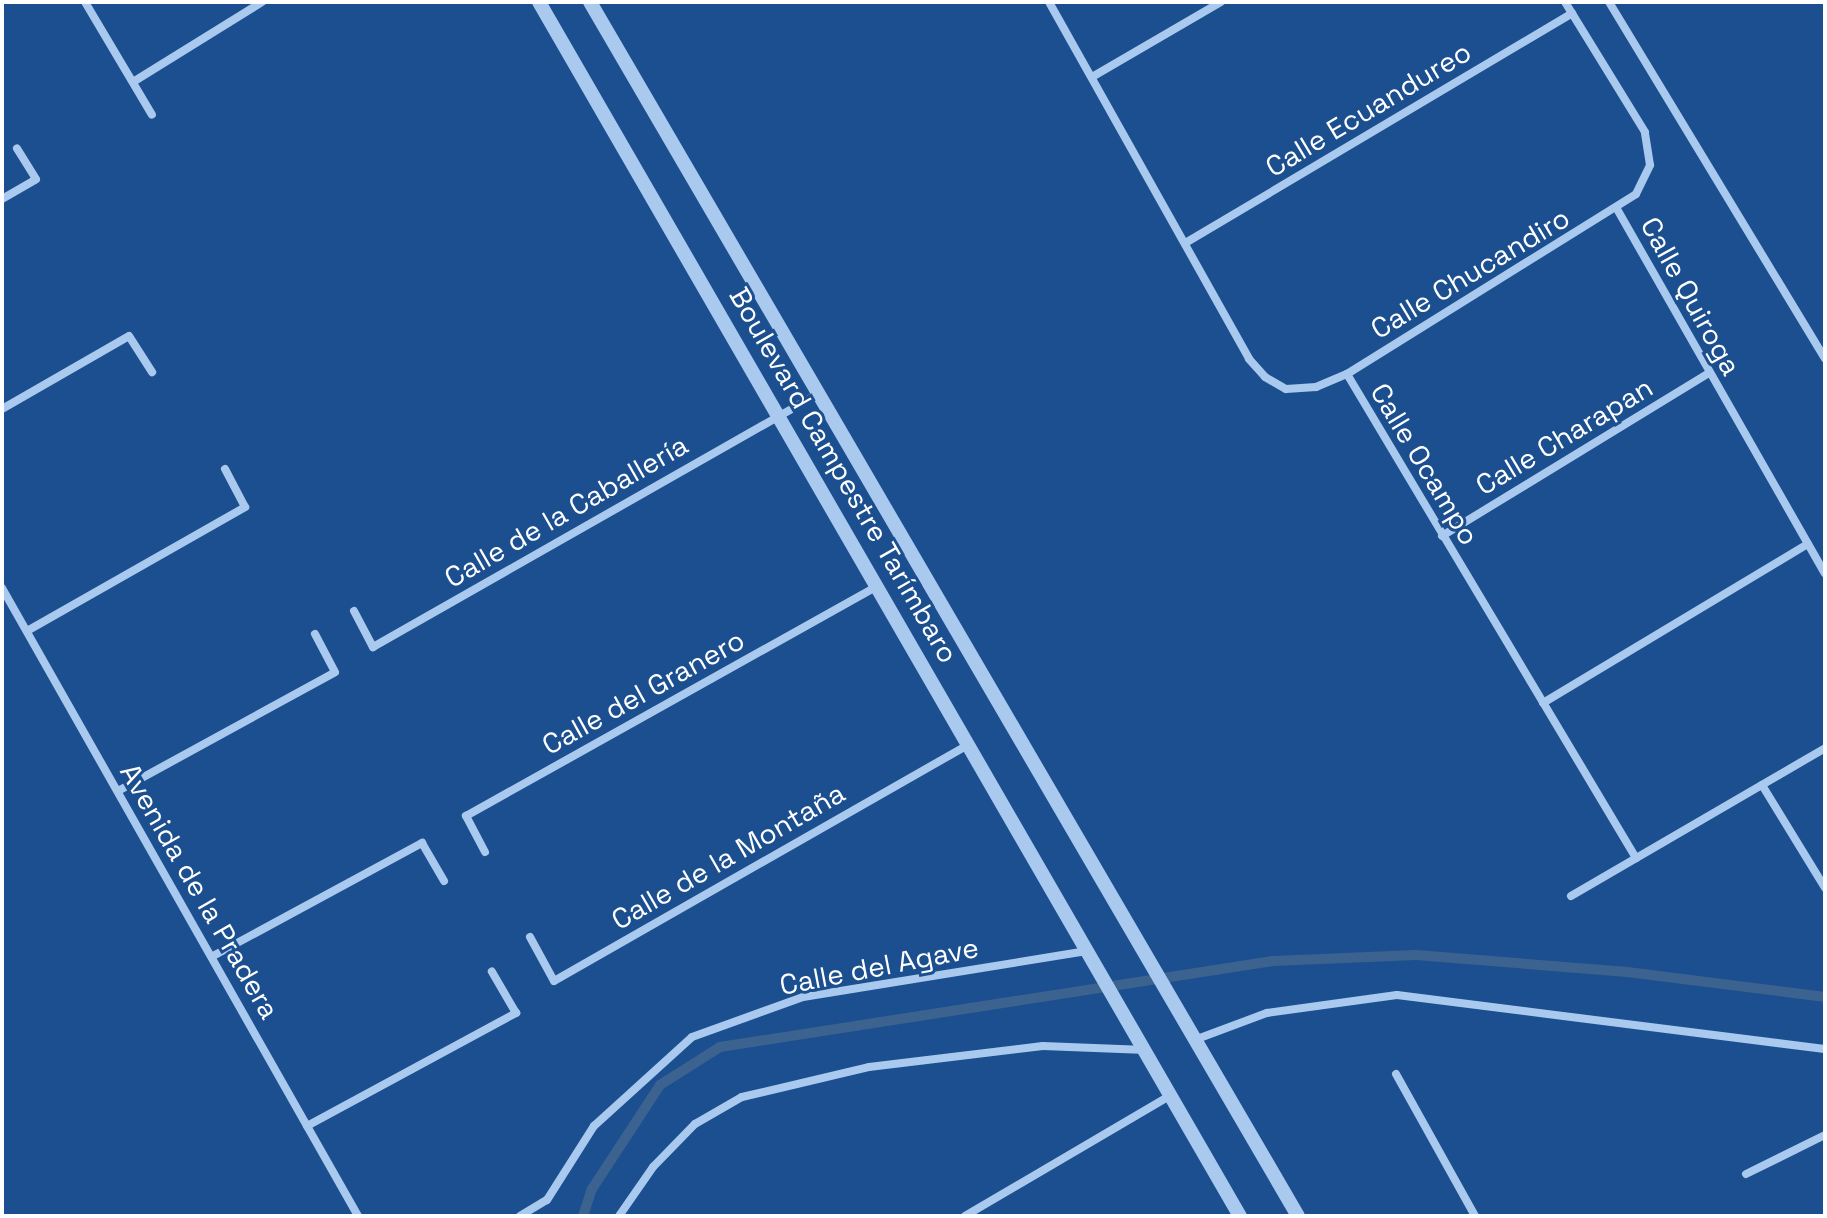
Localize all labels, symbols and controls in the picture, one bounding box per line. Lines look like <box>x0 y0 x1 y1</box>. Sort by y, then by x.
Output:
street label: Calle Ecuandureo <box>1259 34 1477 184</box>
street label: Calle Chucandiro <box>1365 200 1575 346</box>
street label: Calle Quiroga <box>1634 211 1748 381</box>
street label: Boulevard Campestre Tarímbaro <box>722 281 966 669</box>
street label: Calle Charapan <box>1470 370 1658 502</box>
street label: Calle Ocampo <box>1364 377 1486 551</box>
street label: Calle de la Caballería <box>438 428 694 594</box>
street label: Calle del Granero <box>536 623 750 761</box>
street label: Avenida de la Pradera <box>113 757 287 1025</box>
street label: Calle de la Montaña <box>605 775 851 937</box>
street label: Calle del Agave <box>777 930 981 1002</box>

